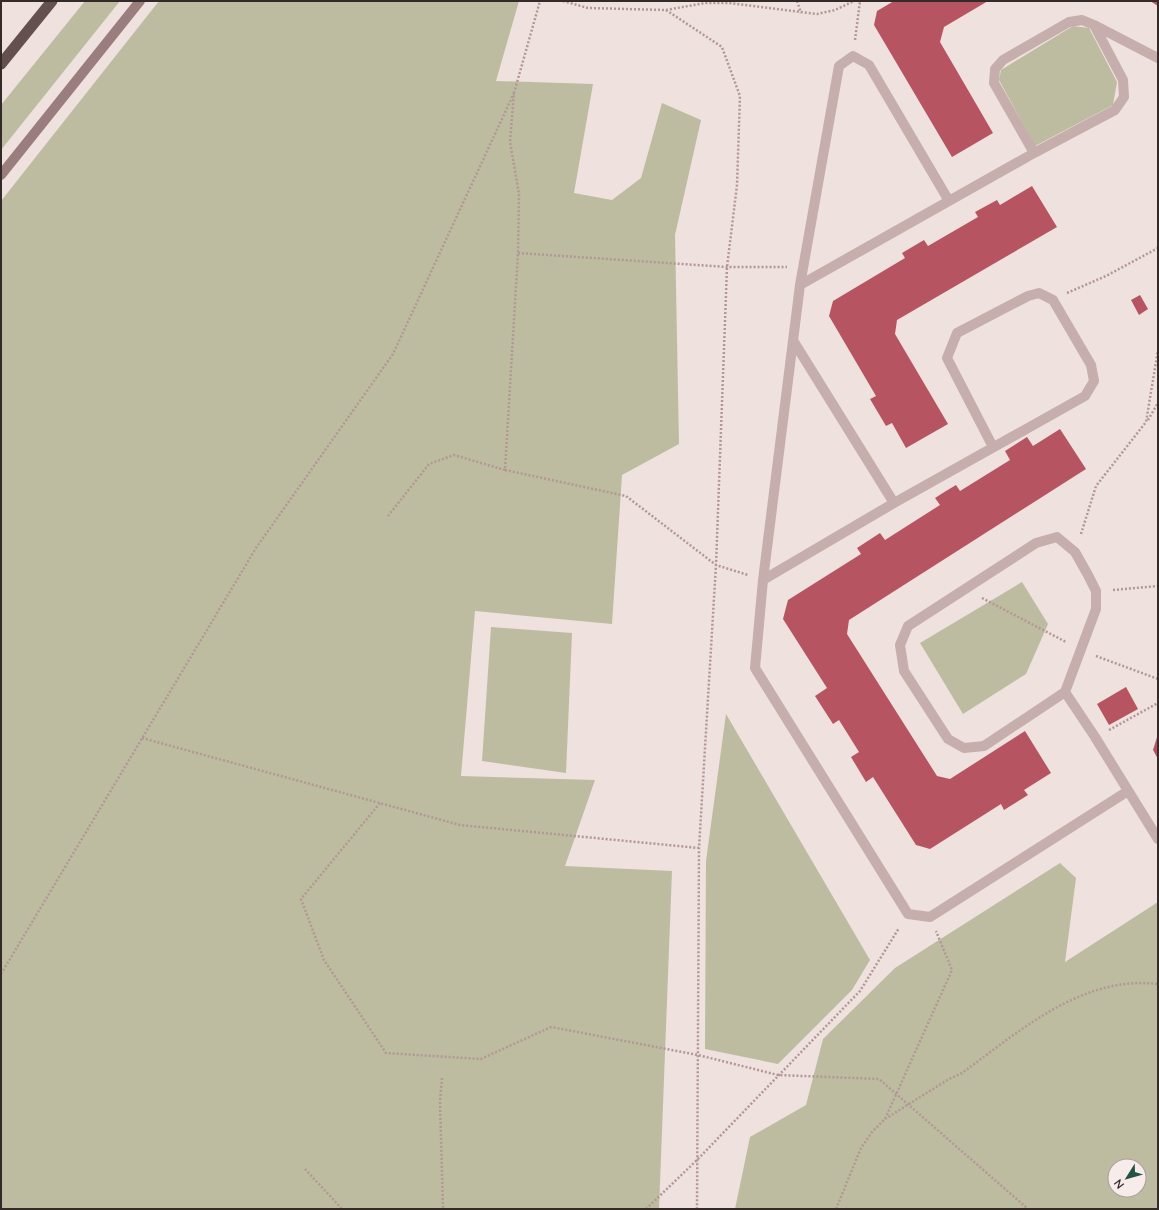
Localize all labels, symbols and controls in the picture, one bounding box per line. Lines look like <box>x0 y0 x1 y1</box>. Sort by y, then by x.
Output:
north arrow <box>1107 1158 1147 1198</box>
text: N <box>1111 1177 1126 1192</box>

